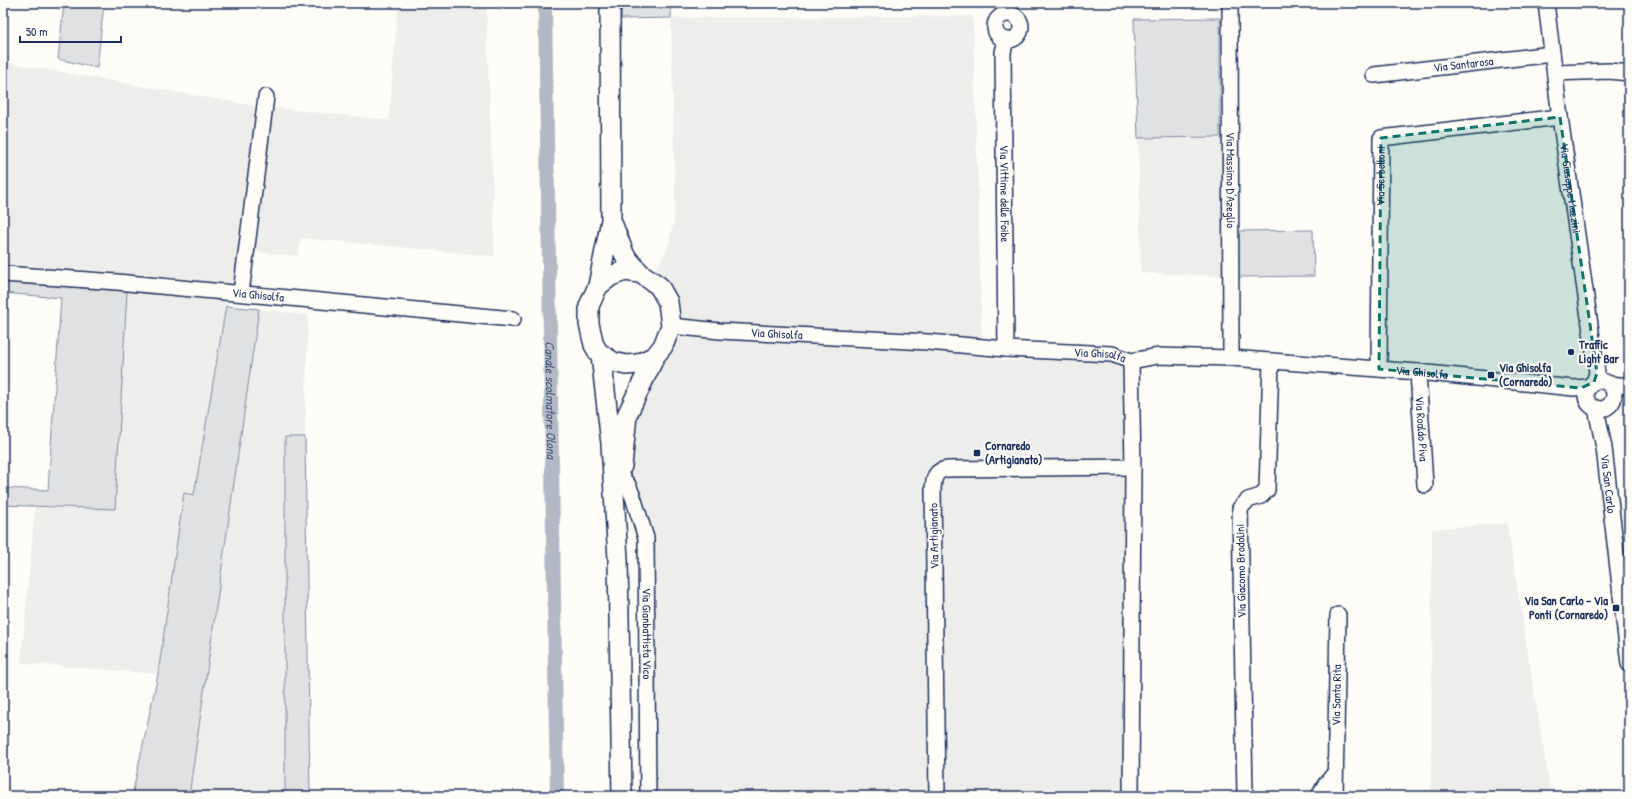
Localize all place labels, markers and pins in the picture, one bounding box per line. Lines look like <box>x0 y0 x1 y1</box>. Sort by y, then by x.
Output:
place label: Traffic Light Bar <box>1578 336 1619 368</box>
marker: Traffic Light Bar <box>1566 347 1576 357</box>
place label: Via Ghisolfa (Cornaredo) <box>1499 359 1552 390</box>
marker: Via Ghisolfa (Cornaredo) <box>1486 370 1496 380</box>
place label: Cornaredo (Artigianato) <box>985 437 1043 469</box>
marker: Cornaredo (Artigianato) <box>972 448 982 458</box>
place label: Via San Carlo - Via Ponti (Cornaredo) <box>1524 592 1608 623</box>
marker: Via San Carlo - Via Ponti (Cornaredo) <box>1611 603 1621 613</box>

